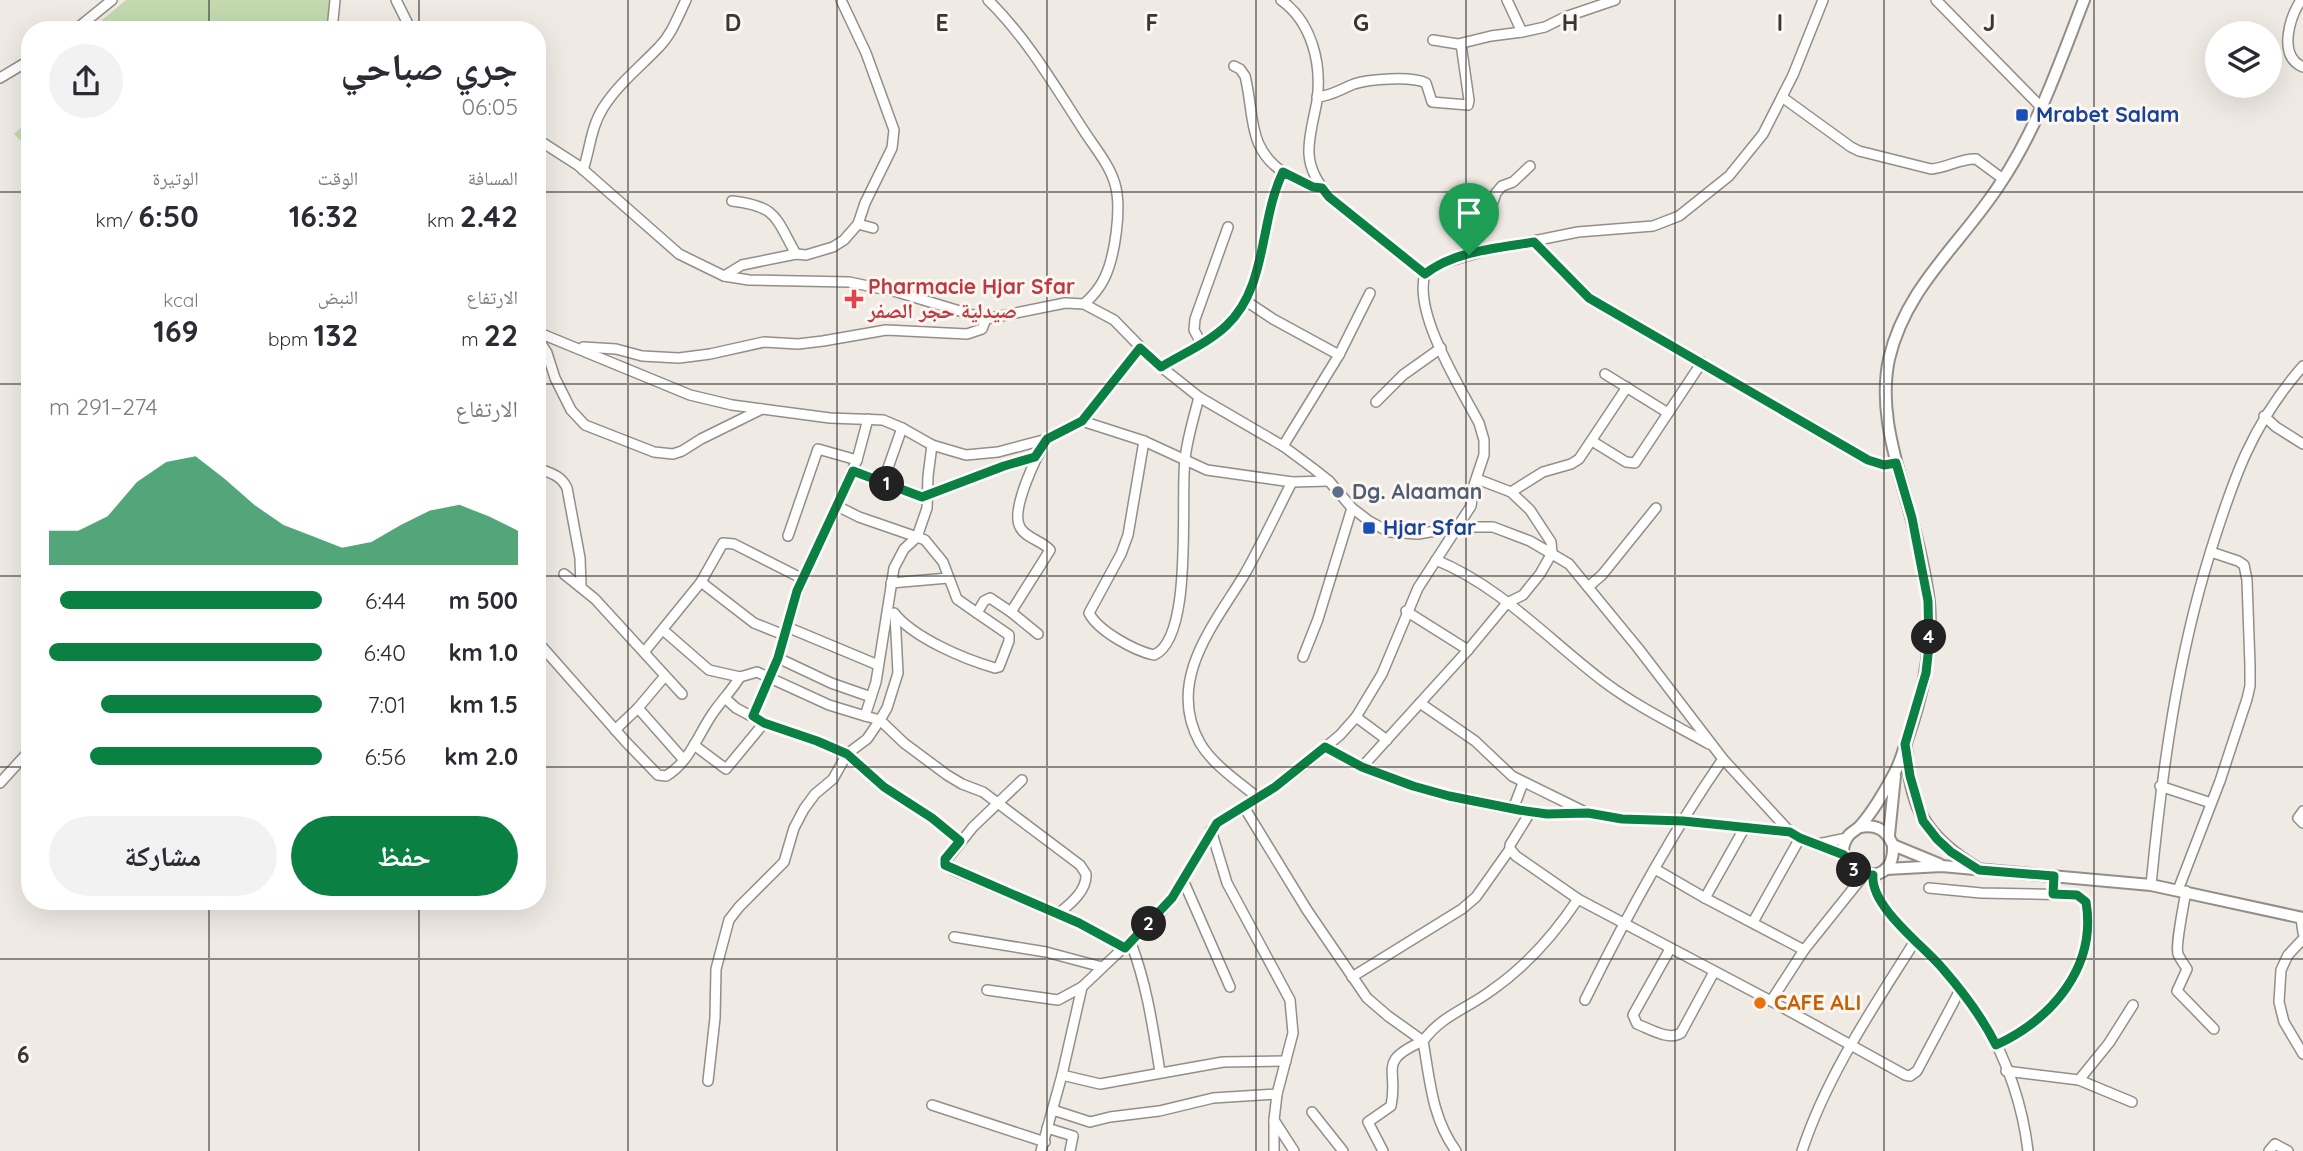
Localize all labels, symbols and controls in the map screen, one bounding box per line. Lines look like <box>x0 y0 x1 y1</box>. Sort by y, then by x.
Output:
text: D <box>725 8 741 37</box>
text: E <box>935 8 949 37</box>
text: F <box>1146 8 1158 37</box>
text: G <box>1353 8 1369 37</box>
text: H <box>1562 8 1578 37</box>
text: I <box>1777 8 1783 37</box>
text: J <box>1983 8 1995 37</box>
map controls <box>2205 21 2282 98</box>
button: layers <box>2205 21 2282 98</box>
text: جري صباحي <box>340 42 518 90</box>
button: share <box>49 44 123 118</box>
text: 06:05 <box>461 92 518 121</box>
place label: Mrabet Salam <box>2036 101 2179 127</box>
marker: Mrabet Salam <box>2014 107 2030 123</box>
text: الوتيرة <box>152 166 199 190</box>
text: الوقت <box>317 166 358 190</box>
text: المسافة <box>468 166 518 190</box>
pin <box>1439 183 1499 255</box>
icon: arrive <box>1450 194 1488 232</box>
text: 6:50 <box>138 197 199 235</box>
text: 16:32 <box>289 197 358 235</box>
text: 2.42 <box>460 197 518 235</box>
text: /km <box>96 208 138 232</box>
text: km <box>427 208 460 232</box>
place label: Pharmacie Hjar Sfar صيدلية حجر الصفر <box>867 273 1075 323</box>
text: النبض <box>318 285 358 309</box>
text: الارتفاع <box>466 285 518 309</box>
text: kcal <box>163 288 199 312</box>
marker: Pharmacie Hjar Sfar صيدلية حجر الصفر <box>846 291 862 307</box>
text: 169 <box>153 312 199 350</box>
text: 132 <box>313 316 358 354</box>
text: 22 <box>484 316 518 354</box>
text: bpm <box>268 327 313 351</box>
text: m <box>461 327 484 351</box>
text: 274–291 m <box>49 392 158 421</box>
text: الارتفاع <box>455 394 518 423</box>
pin: 1 <box>870 466 904 502</box>
text: 1 <box>883 471 890 495</box>
place label: Dg. Alaaman <box>1352 478 1482 504</box>
marker: Dg. Alaaman <box>1330 484 1346 500</box>
place label: Hjar Sfar <box>1383 514 1476 540</box>
marker: Hjar Sfar <box>1361 520 1377 536</box>
text: 6:44 <box>365 586 406 615</box>
text: 500 m <box>449 586 518 615</box>
pin: 4 <box>1912 620 1946 654</box>
text: 4 <box>1923 624 1934 648</box>
text: 6:40 <box>364 638 406 667</box>
text: 1.0 km <box>448 638 518 667</box>
text: 7:01 <box>368 690 406 719</box>
text: 1.5 km <box>449 690 518 719</box>
text: 6:56 <box>364 742 406 771</box>
text: 2.0 km <box>444 742 518 771</box>
button: مشاركة <box>49 816 277 896</box>
button: حفظ <box>291 816 518 896</box>
pin: 3 <box>1836 852 1871 888</box>
text: 3 <box>1848 857 1859 881</box>
pin: 2 <box>1132 906 1166 942</box>
text: 2 <box>1143 911 1154 935</box>
place label: CAFE ALI <box>1774 989 1861 1015</box>
marker: CAFE ALI <box>1752 995 1768 1011</box>
text: 6 <box>17 1040 29 1069</box>

